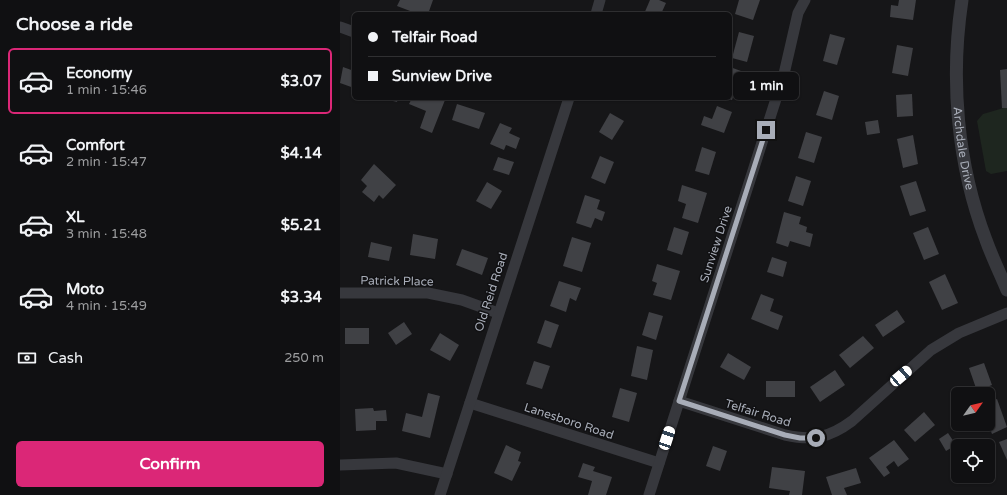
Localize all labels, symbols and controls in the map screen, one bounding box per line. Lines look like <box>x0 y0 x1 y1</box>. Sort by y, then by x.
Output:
text: Choose a ride <box>16 13 133 35</box>
text: Telfair Road <box>392 28 477 46</box>
icon: car <box>18 63 54 99</box>
text: Economy <box>66 64 132 82</box>
text: Sunview Drive <box>392 67 492 85</box>
text: $3.07 <box>281 72 322 90</box>
callout: 1 min <box>733 72 799 100</box>
text: 1 min <box>749 78 783 94</box>
text: 1 min · 15:46 <box>66 82 147 98</box>
street label: Archdale Drive <box>950 106 977 191</box>
route end <box>757 121 775 139</box>
icon: car <box>18 135 54 171</box>
text: Comfort <box>66 136 125 154</box>
text: $4.14 <box>281 144 322 162</box>
text: 2 min · 15:47 <box>66 154 147 170</box>
street label: Sunview Drive <box>697 204 735 284</box>
icon: car <box>18 207 54 243</box>
text: XL <box>66 208 85 226</box>
text: $5.21 <box>281 216 322 234</box>
text: 3 min · 15:48 <box>66 226 147 242</box>
street label: Old Reid Road <box>472 251 510 333</box>
street label: Patrick Place <box>360 273 434 289</box>
icon: car <box>18 279 54 315</box>
text: Moto <box>66 280 104 298</box>
text: $3.34 <box>281 288 322 306</box>
text: 4 min · 15:49 <box>66 298 147 314</box>
icon: cash <box>16 347 38 369</box>
text: Cash <box>48 349 83 367</box>
text: 250 m <box>284 350 324 366</box>
car <box>888 364 914 388</box>
north arrow <box>951 387 995 431</box>
map controls <box>951 387 995 483</box>
street label: Telfair Road <box>723 396 793 430</box>
street label: Lanesboro Road <box>522 400 616 442</box>
car <box>658 425 676 451</box>
route start <box>807 429 825 447</box>
button: locate <box>951 439 995 483</box>
button: Confirm <box>16 441 324 487</box>

